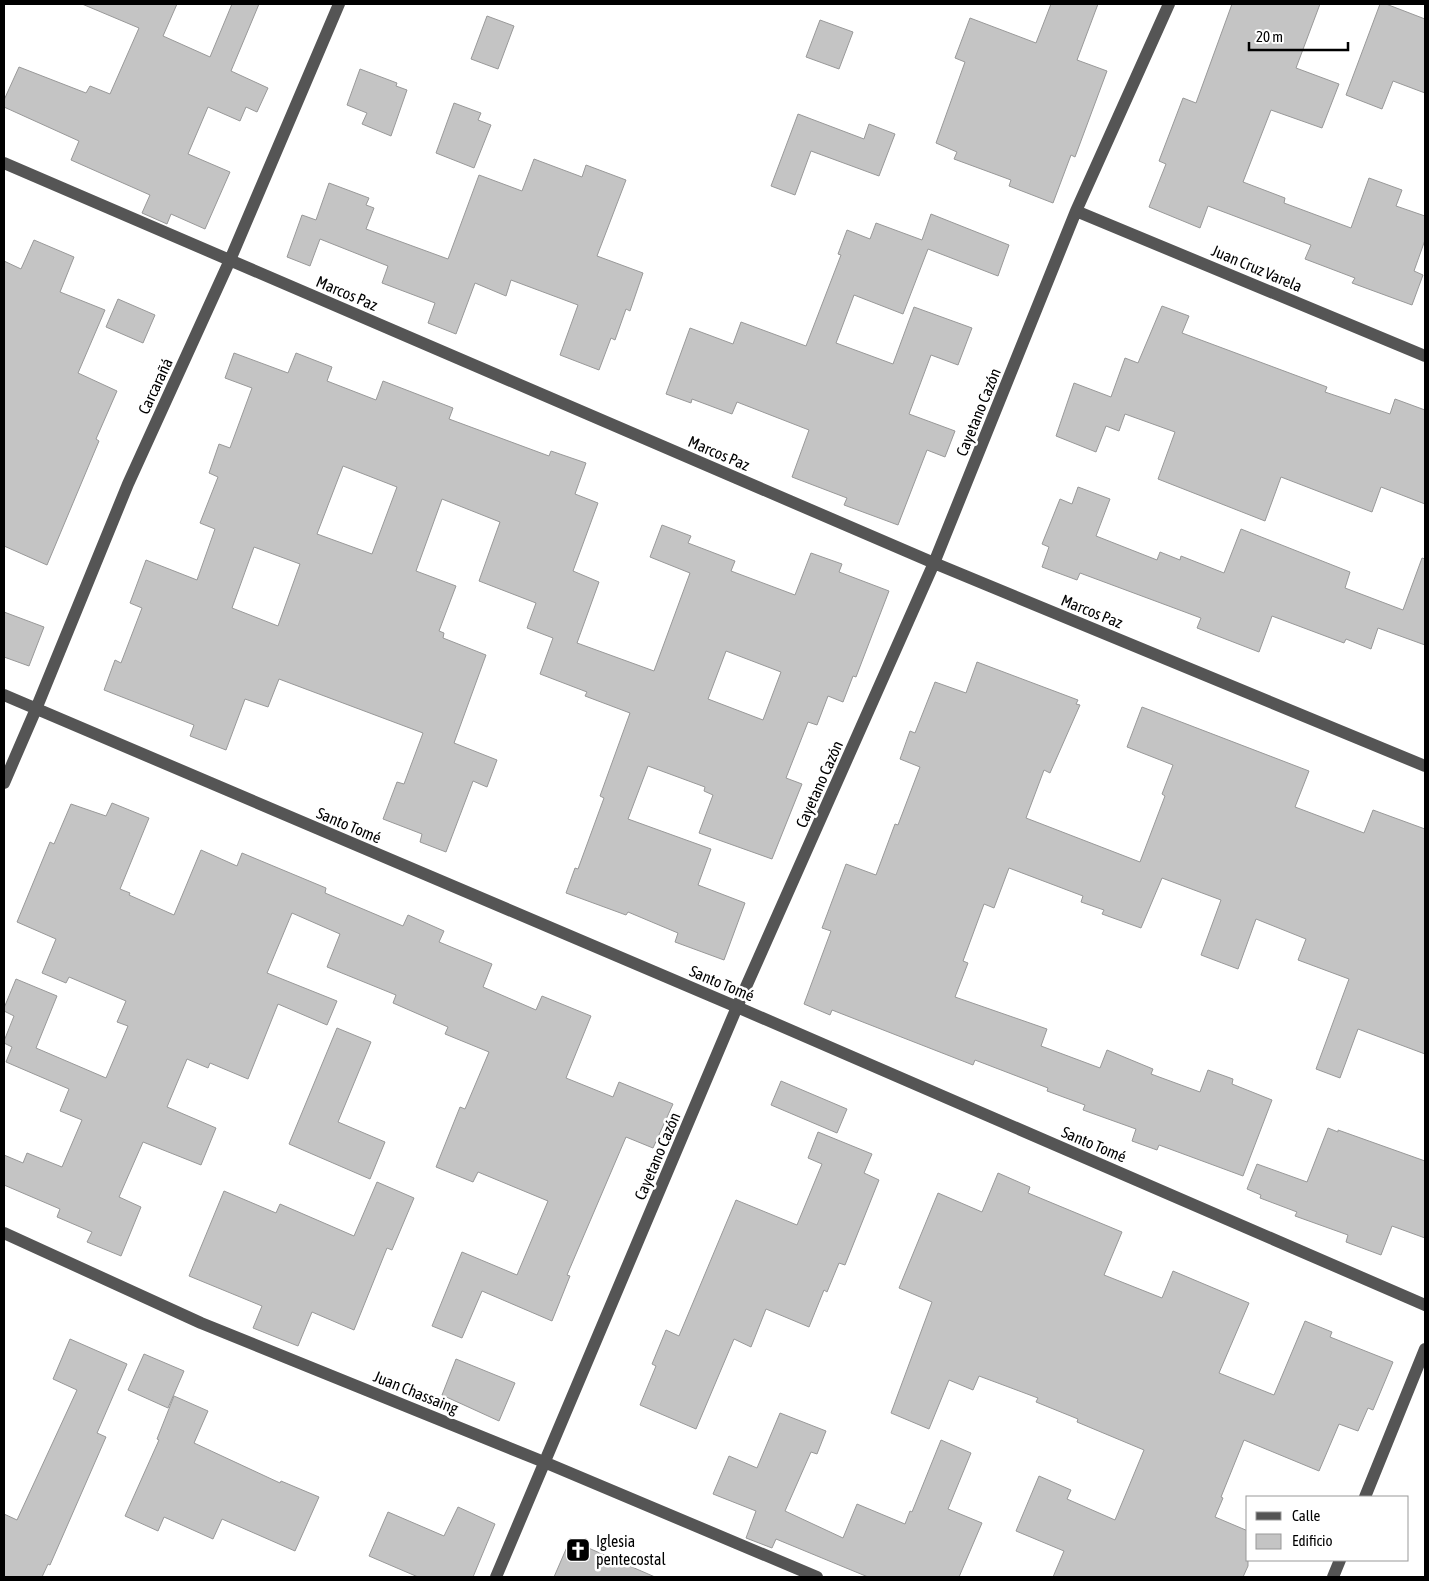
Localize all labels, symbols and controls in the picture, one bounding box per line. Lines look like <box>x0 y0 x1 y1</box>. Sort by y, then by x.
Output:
scale bar <box>1249 20 1348 52</box>
text: 20 m <box>1256 28 1283 45</box>
street label: Juan Cruz Varela <box>1209 241 1305 295</box>
street label: Marcos Paz <box>314 272 381 314</box>
street label: Carcarañá <box>134 355 176 417</box>
street label: Cayetano Cazón <box>952 365 1005 459</box>
street label: Marcos Paz <box>686 432 753 474</box>
street label: Marcos Paz <box>1059 591 1126 632</box>
street label: Cayetano Cazón <box>792 738 847 831</box>
street label: Santo Tomé <box>314 803 384 847</box>
street label: Santo Tomé <box>687 961 757 1005</box>
street label: Cayetano Cazón <box>630 1110 684 1203</box>
street label: Santo Tomé <box>1059 1122 1129 1166</box>
street label: Juan Chassaing <box>371 1367 461 1418</box>
legend <box>1246 1496 1409 1561</box>
text: Calle <box>1292 1507 1321 1524</box>
place label: Iglesia pentecostal <box>596 1532 666 1569</box>
text: Edificio <box>1292 1532 1333 1549</box>
church icon: Iglesia pentecostal <box>565 1537 591 1563</box>

